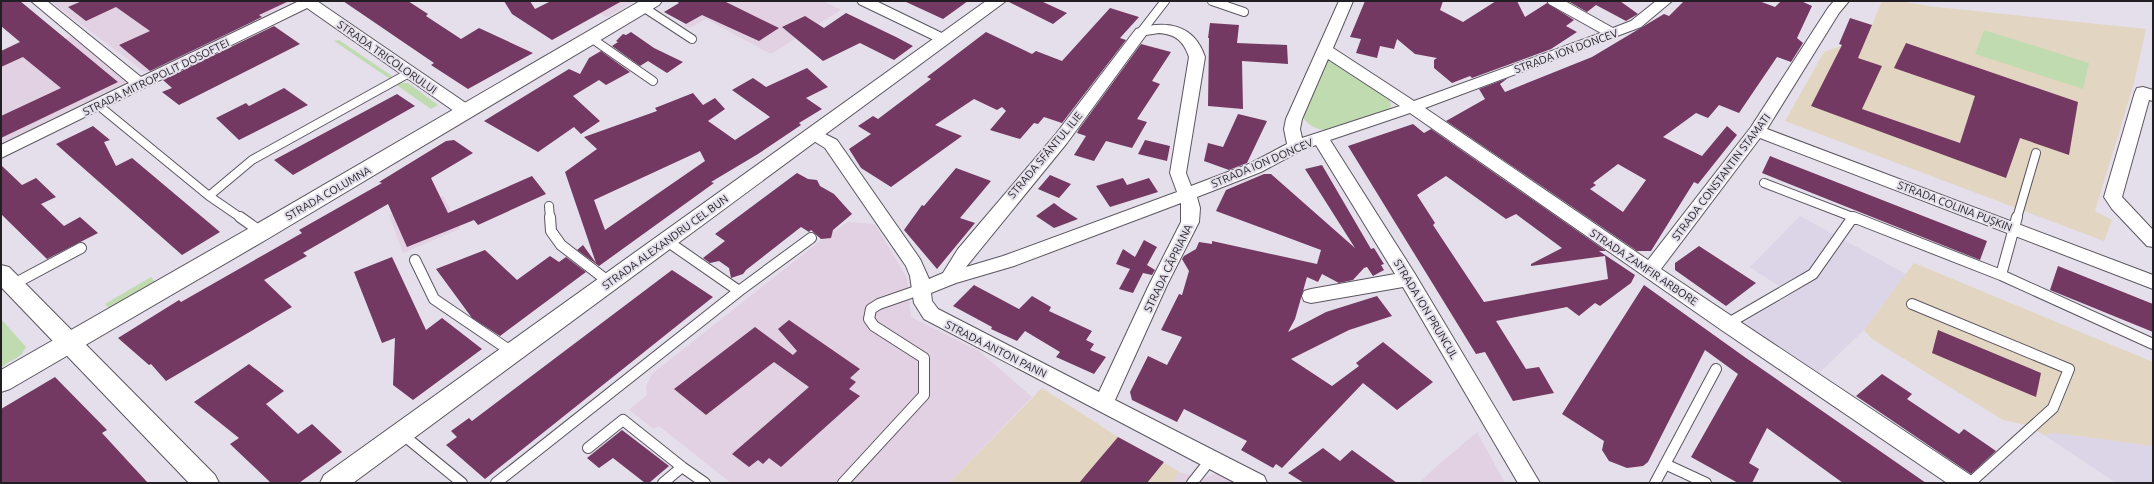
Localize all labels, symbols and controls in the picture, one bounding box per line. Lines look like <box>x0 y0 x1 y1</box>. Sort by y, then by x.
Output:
street label: STRADA TRICOLORULUI <box>335 18 439 96</box>
street label: STRADA ION DONCEV <box>1513 27 1619 75</box>
street label: STRADA MITROPOLIT DOSOFTEI <box>81 36 231 118</box>
street label: STRADA SFÂNTUL ILIE <box>1005 109 1085 201</box>
street label: STRADA CONSTANTIN STAMATI <box>1669 111 1773 243</box>
street label: STRADA ION DONCEV <box>1209 136 1315 190</box>
street label: STRADA COLUMNA <box>283 163 373 222</box>
street label: STRADA COLINA PUȘKIN <box>1896 179 2014 233</box>
street label: STRADA ALEXANDRU CEL BUN <box>600 192 730 292</box>
street label: STRADA CĂPRIANA <box>1142 221 1195 314</box>
street label: STRADA ZAMFIR ARBORE <box>1588 226 1700 308</box>
street label: STRADA ION PRUNCUL <box>1392 257 1461 361</box>
street label: STRADA ANTON PANN <box>943 318 1049 380</box>

